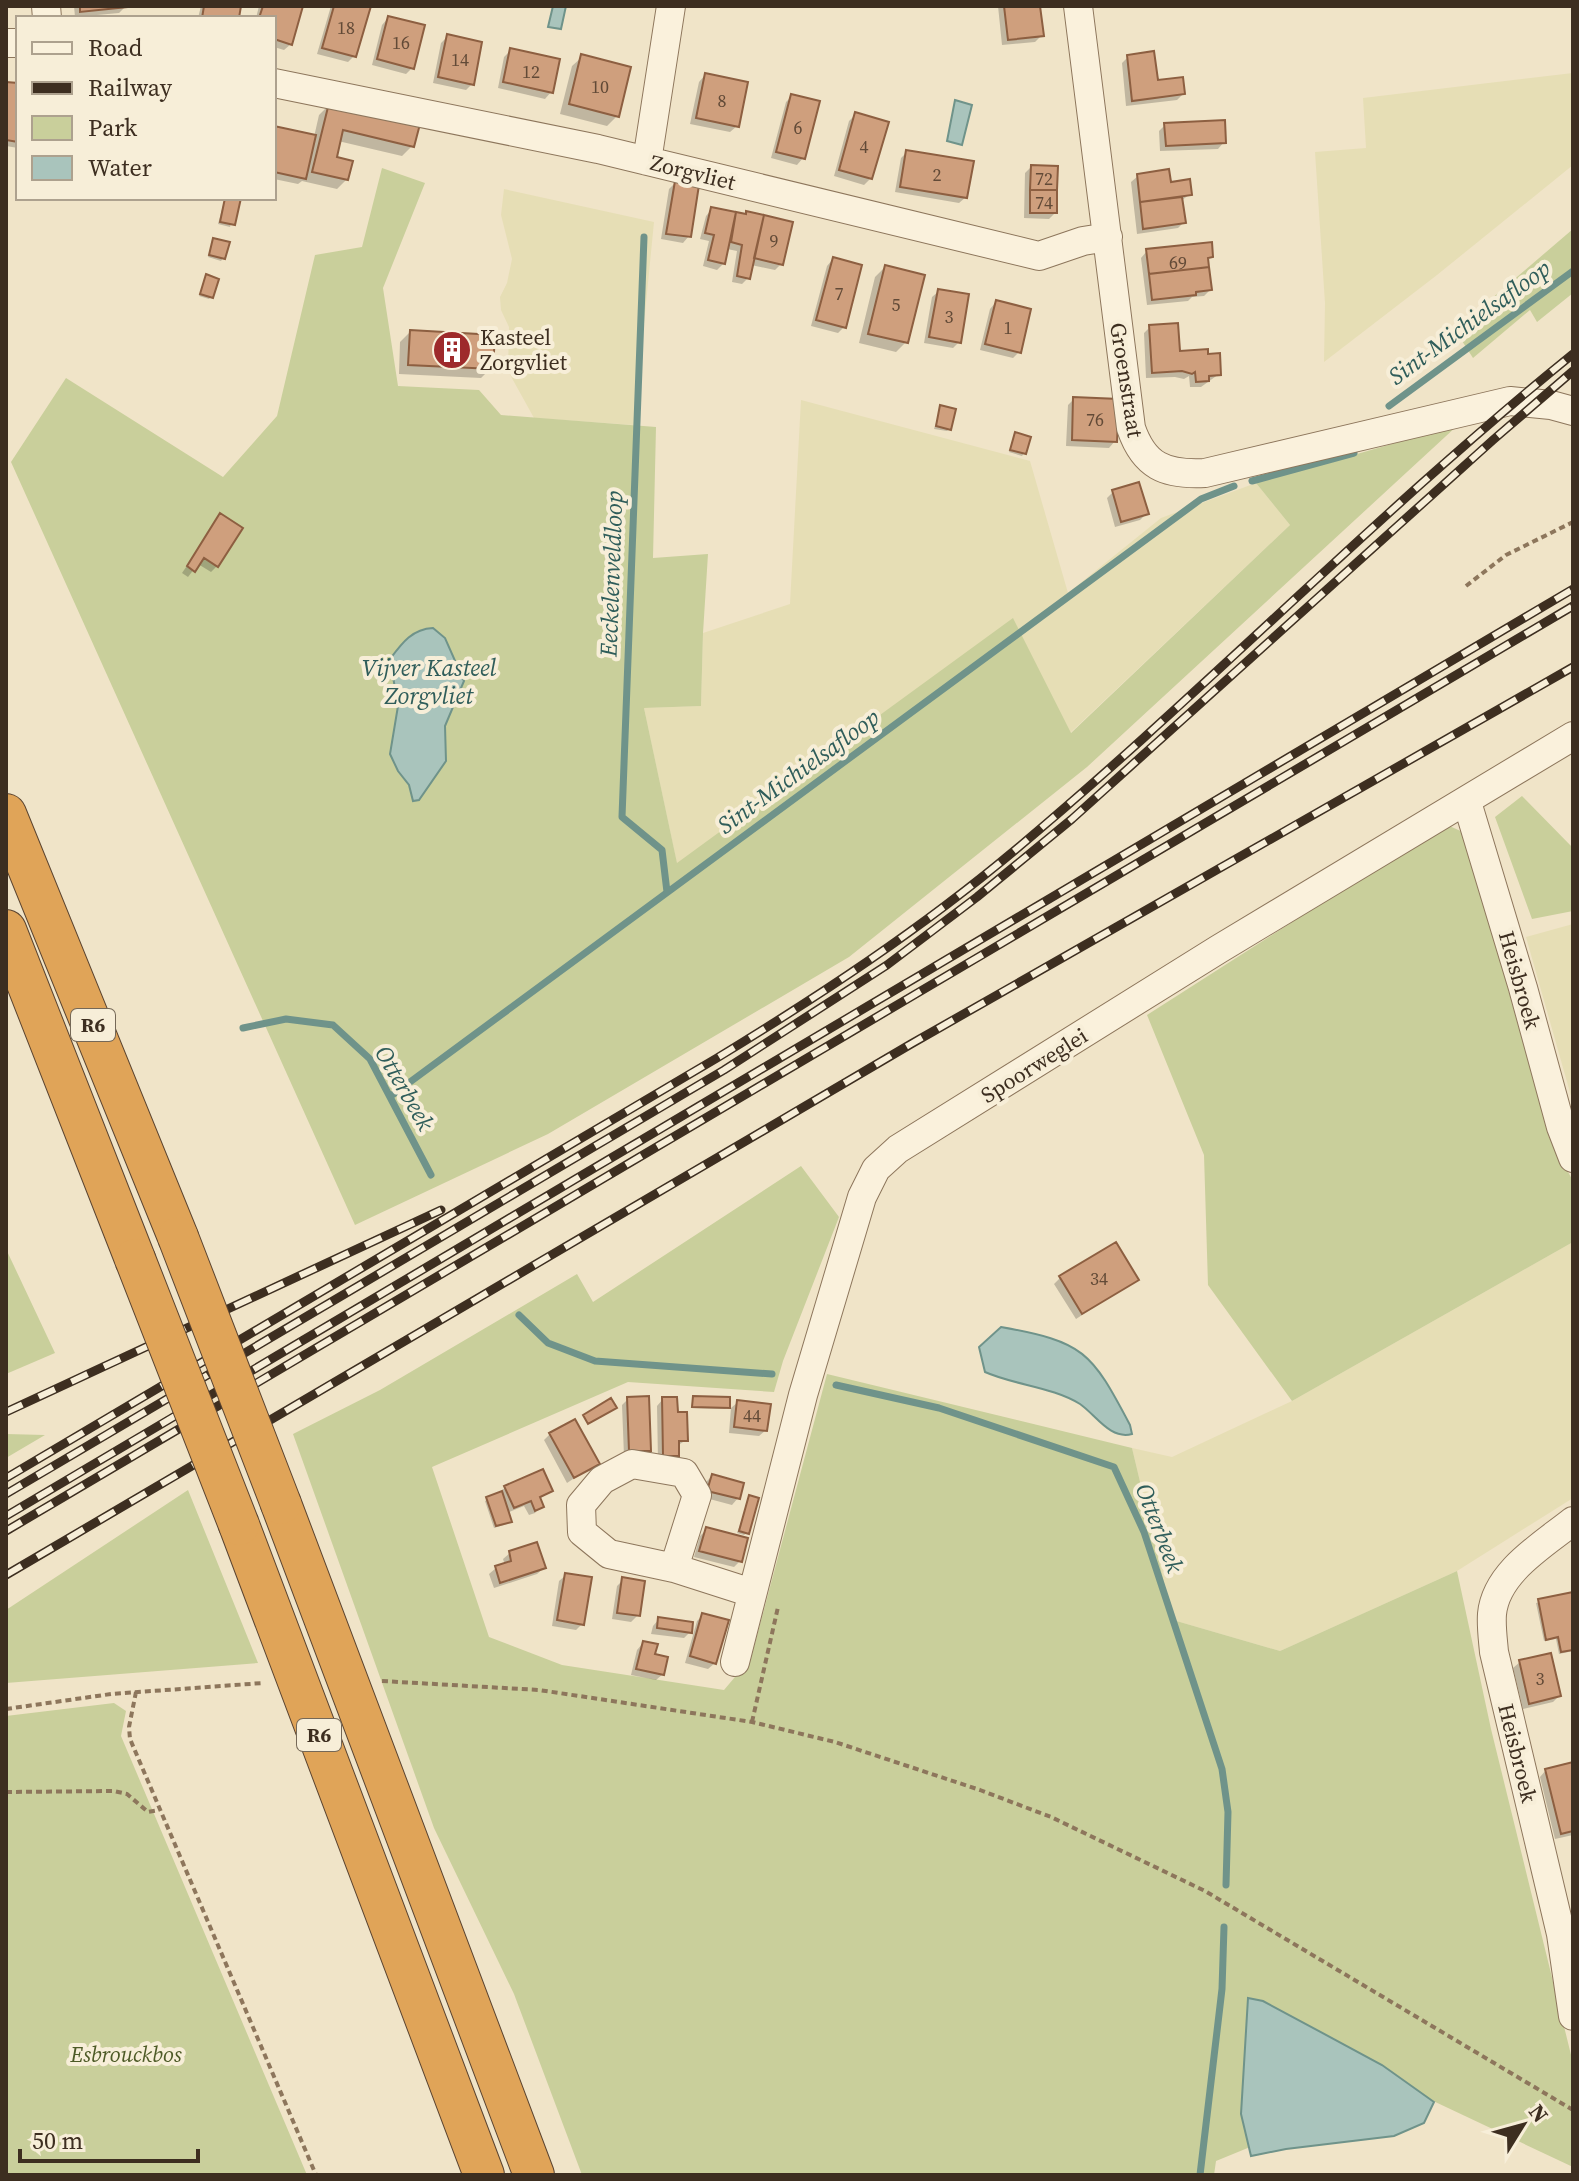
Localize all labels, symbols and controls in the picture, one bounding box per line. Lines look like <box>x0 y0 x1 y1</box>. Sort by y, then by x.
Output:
house number: 18 <box>337 15 355 40</box>
legend <box>16 16 276 200</box>
house number: 16 <box>392 30 410 55</box>
text: Road <box>88 31 143 64</box>
house number: 14 <box>451 47 469 72</box>
house number: 12 <box>522 59 540 84</box>
text: Railway <box>88 71 173 104</box>
house number: 10 <box>591 74 609 99</box>
house number: 8 <box>718 88 727 113</box>
text: Park <box>88 111 138 144</box>
house number: 6 <box>794 115 803 140</box>
house number: 4 <box>860 134 869 159</box>
street label: Zorgvliet <box>647 147 740 197</box>
text: Water <box>88 151 152 184</box>
house number: 2 <box>933 162 942 187</box>
house number: 72 <box>1035 166 1053 191</box>
house number: 74 <box>1035 190 1053 215</box>
house number: 9 <box>770 228 779 253</box>
house number: 69 <box>1169 250 1187 275</box>
water label: Sint-Michielsafloop <box>1381 252 1557 392</box>
house number: 7 <box>835 281 844 306</box>
house number: 5 <box>892 292 901 317</box>
house number: 3 <box>945 304 954 329</box>
house number: 1 <box>1004 315 1013 340</box>
street label: Groenstraat <box>1103 320 1151 440</box>
place label: Kasteel Zorgvliet <box>480 322 568 377</box>
building icon: Kasteel Zorgvliet <box>431 329 473 371</box>
house number: 76 <box>1086 407 1104 432</box>
water label: Eeckelenveldloop <box>592 490 630 659</box>
water label: Vijver Kasteel Zorgvliet <box>362 651 497 712</box>
water label: Sint-Michielsafloop <box>710 701 886 841</box>
street label: Heisbroek <box>1492 927 1549 1034</box>
road number: R6 <box>71 1009 115 1041</box>
street label: Spoorweglei <box>975 1020 1093 1110</box>
water label: Otterbeek <box>367 1039 443 1137</box>
house number: 34 <box>1090 1266 1108 1291</box>
house number: 44 <box>743 1403 761 1428</box>
water label: Otterbeek <box>1128 1479 1192 1578</box>
house number: 3 <box>1536 1666 1545 1691</box>
street label: Heisbroek <box>1491 1700 1545 1807</box>
road number: R6 <box>297 1719 341 1751</box>
park label: Esbrouckbos <box>69 2039 182 2069</box>
north arrow <box>1483 2085 1563 2165</box>
text: N <box>1522 2098 1556 2128</box>
scale bar <box>20 2113 198 2163</box>
text: 50 m <box>32 2124 83 2157</box>

